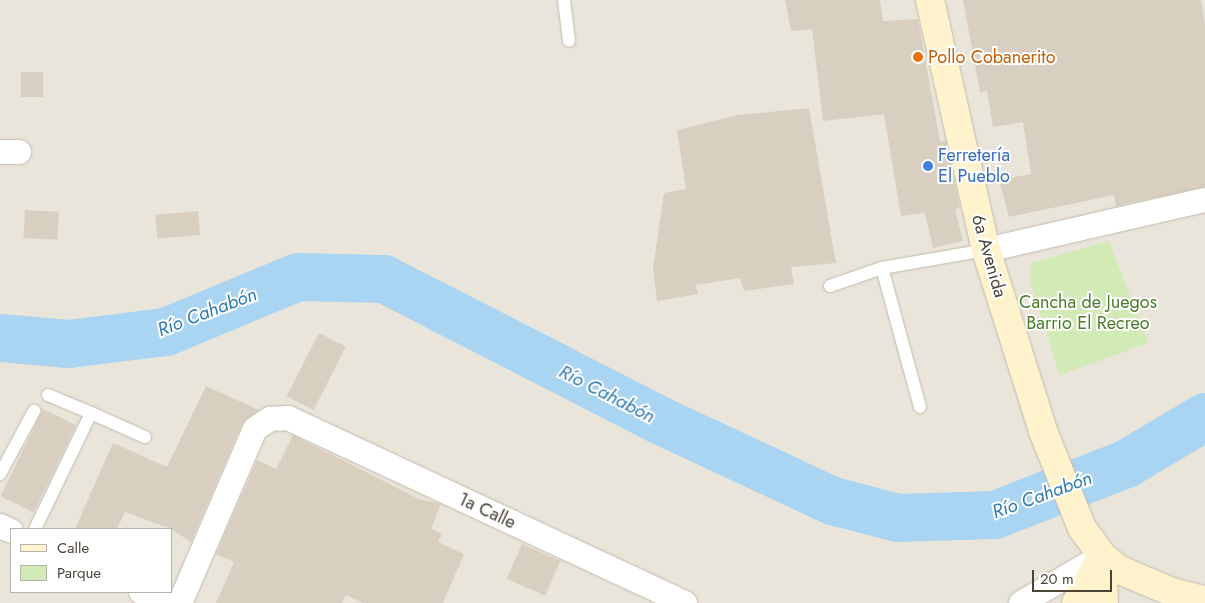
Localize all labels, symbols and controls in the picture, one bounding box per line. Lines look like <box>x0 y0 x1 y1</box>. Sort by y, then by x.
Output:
place label: Pollo Cobanerito <box>928 46 1055 68</box>
marker: Pollo Cobanerito <box>912 51 924 63</box>
place label: Ferretería El Pueblo <box>938 145 1010 188</box>
marker: Ferretería El Pueblo <box>922 160 934 172</box>
street label: 6a Avenida <box>967 212 1011 300</box>
water label: Río Cahabón <box>154 283 260 341</box>
park label: Cancha de Juegos Barrio El Recreo <box>1019 292 1157 334</box>
water label: Río Cahabón <box>555 360 659 428</box>
water label: Río Cahabón <box>989 466 1095 524</box>
street label: 1a Calle <box>455 488 519 534</box>
legend <box>10 528 172 593</box>
text: Calle <box>57 537 89 559</box>
scale bar <box>1035 560 1115 592</box>
text: Parque <box>57 562 101 584</box>
text: 20 m <box>1040 568 1074 590</box>

